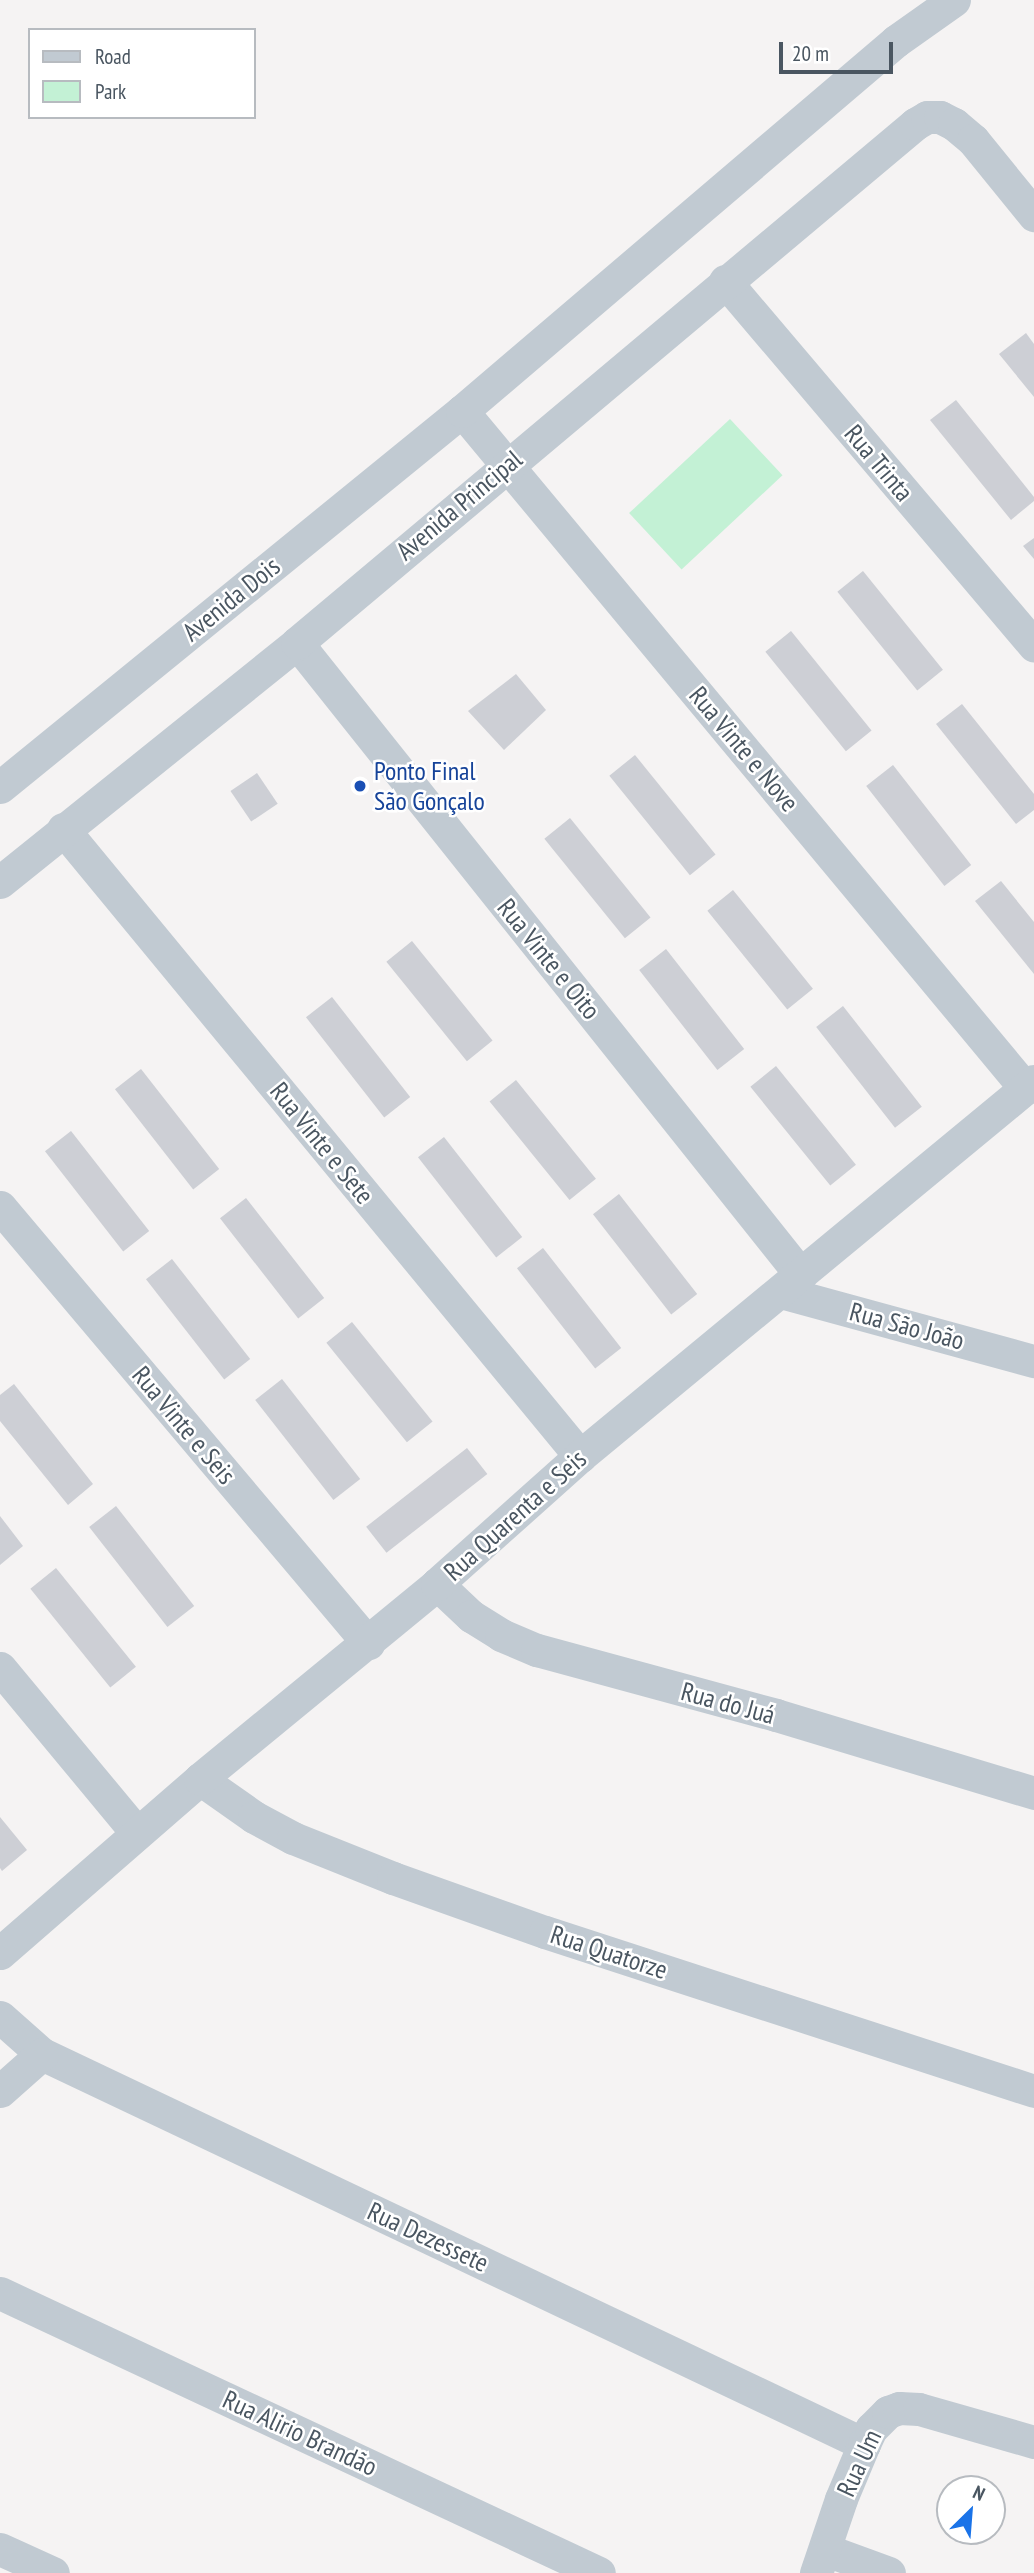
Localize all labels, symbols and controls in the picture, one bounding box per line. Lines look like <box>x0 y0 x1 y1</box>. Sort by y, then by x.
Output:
legend <box>28 28 256 119</box>
scale bar <box>782 28 896 72</box>
text: 20 m <box>792 40 829 67</box>
text: Road <box>95 43 131 70</box>
text: Park <box>95 78 126 105</box>
street label: Rua Trinta <box>838 418 920 508</box>
street label: Avenida Principal <box>390 443 528 567</box>
street label: Avenida Dois <box>176 550 286 648</box>
street label: Rua Vinte e Nove <box>683 680 805 818</box>
place label: Ponto Final São Gonçalo <box>374 755 485 816</box>
marker: Ponto Final São Gonçalo <box>352 778 368 794</box>
street label: Rua Vinte e Oito <box>491 892 607 1026</box>
street label: Rua Vinte e Sete <box>263 1076 381 1210</box>
street label: Rua São João <box>846 1296 968 1356</box>
street label: Rua Vinte e Seis <box>126 1360 242 1490</box>
street label: Rua Quarenta e Seis <box>437 1443 593 1587</box>
street label: Rua do Juá <box>678 1676 778 1730</box>
street label: Rua Quatorze <box>547 1919 671 1985</box>
street label: Rua Dezessete <box>363 2195 493 2279</box>
street label: Rua Alirio Brandão <box>218 2384 382 2482</box>
street label: Rua Um <box>830 2425 888 2501</box>
north arrow <box>936 2475 1006 2545</box>
text: N <box>969 2480 989 2506</box>

